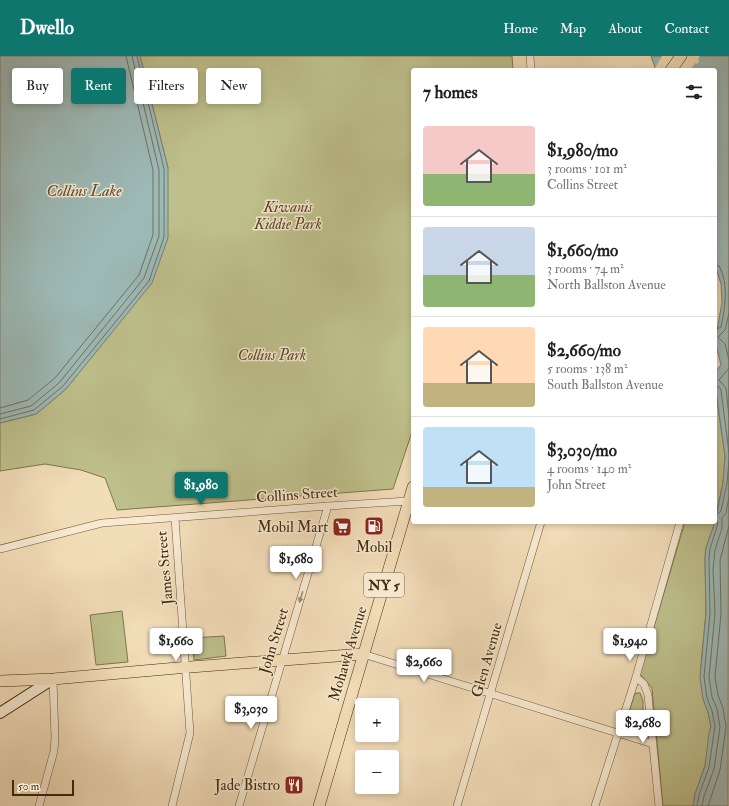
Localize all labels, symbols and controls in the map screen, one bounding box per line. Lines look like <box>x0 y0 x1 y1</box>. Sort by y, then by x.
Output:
text: Dwello <box>20 16 74 40</box>
text: Home <box>503 20 538 37</box>
text: Map <box>560 20 586 37</box>
text: About <box>608 20 642 37</box>
text: Contact <box>664 20 709 37</box>
chip: Buy <box>12 68 63 104</box>
chip: Rent <box>71 68 126 104</box>
chip: Filters <box>134 68 198 104</box>
chip: New <box>206 68 261 104</box>
icon: filters <box>683 81 705 103</box>
text: 7 homes <box>423 82 478 103</box>
text: $1,980/mo <box>547 140 618 161</box>
icon: home <box>455 142 503 190</box>
text: 3 rooms · 101 m² <box>547 161 627 177</box>
text: Collins Street <box>547 177 618 193</box>
water label: Collins Lake <box>47 181 122 201</box>
park label: Kiwanis Kiddie Park <box>253 198 322 234</box>
text: $1,660/mo <box>547 240 618 261</box>
icon: home <box>455 243 503 291</box>
text: 3 rooms · 74 m² <box>547 261 624 277</box>
text: North Ballston Avenue <box>547 277 666 293</box>
text: $2,660/mo <box>547 340 621 361</box>
icon: home <box>455 343 503 391</box>
park label: Collins Park <box>238 346 306 365</box>
text: 5 rooms · 138 m² <box>547 361 628 377</box>
text: South Ballston Avenue <box>547 377 663 393</box>
text: $3,030/mo <box>547 440 617 461</box>
icon: home <box>455 443 503 491</box>
text: 4 rooms · 140 m² <box>547 461 631 477</box>
pin: $1,980 <box>168 472 234 506</box>
text: $1,980 <box>184 477 218 493</box>
text: John Street <box>547 477 606 493</box>
street label: Collins Street <box>255 483 339 507</box>
fuel station icon: Mobil <box>363 515 385 537</box>
supermarket icon: Mobil Mart <box>331 516 353 538</box>
place label: Mobil Mart <box>257 518 328 537</box>
street label: James Street <box>152 530 179 607</box>
place label: Mobil <box>356 538 392 557</box>
pin: $1,680 <box>263 546 329 580</box>
text: $1,680 <box>279 551 313 567</box>
road number: NY 5 <box>364 573 404 597</box>
one-way arrow <box>298 591 304 603</box>
street label: Mohawk Avenue <box>325 604 371 704</box>
street label: John Street <box>255 606 294 677</box>
street label: Glen Avenue <box>467 620 507 700</box>
pin: $1,660 <box>143 628 209 662</box>
pin: $1,940 <box>597 628 663 662</box>
text: $1,660 <box>159 633 193 649</box>
text: $1,940 <box>612 633 648 649</box>
pin: $2,660 <box>391 649 457 683</box>
text: $2,660 <box>406 654 442 670</box>
pin: $3,030 <box>218 696 284 730</box>
map controls <box>355 698 399 794</box>
button: + <box>355 698 399 742</box>
text: $3,030 <box>234 701 268 717</box>
pin: $2,680 <box>610 710 676 744</box>
text: $2,680 <box>625 715 661 731</box>
button: − <box>355 750 399 794</box>
restaurant icon: Jade Bistro <box>283 774 305 796</box>
place label: Jade Bistro <box>214 776 280 796</box>
scale bar <box>12 778 74 797</box>
text: 50 m <box>18 780 39 793</box>

